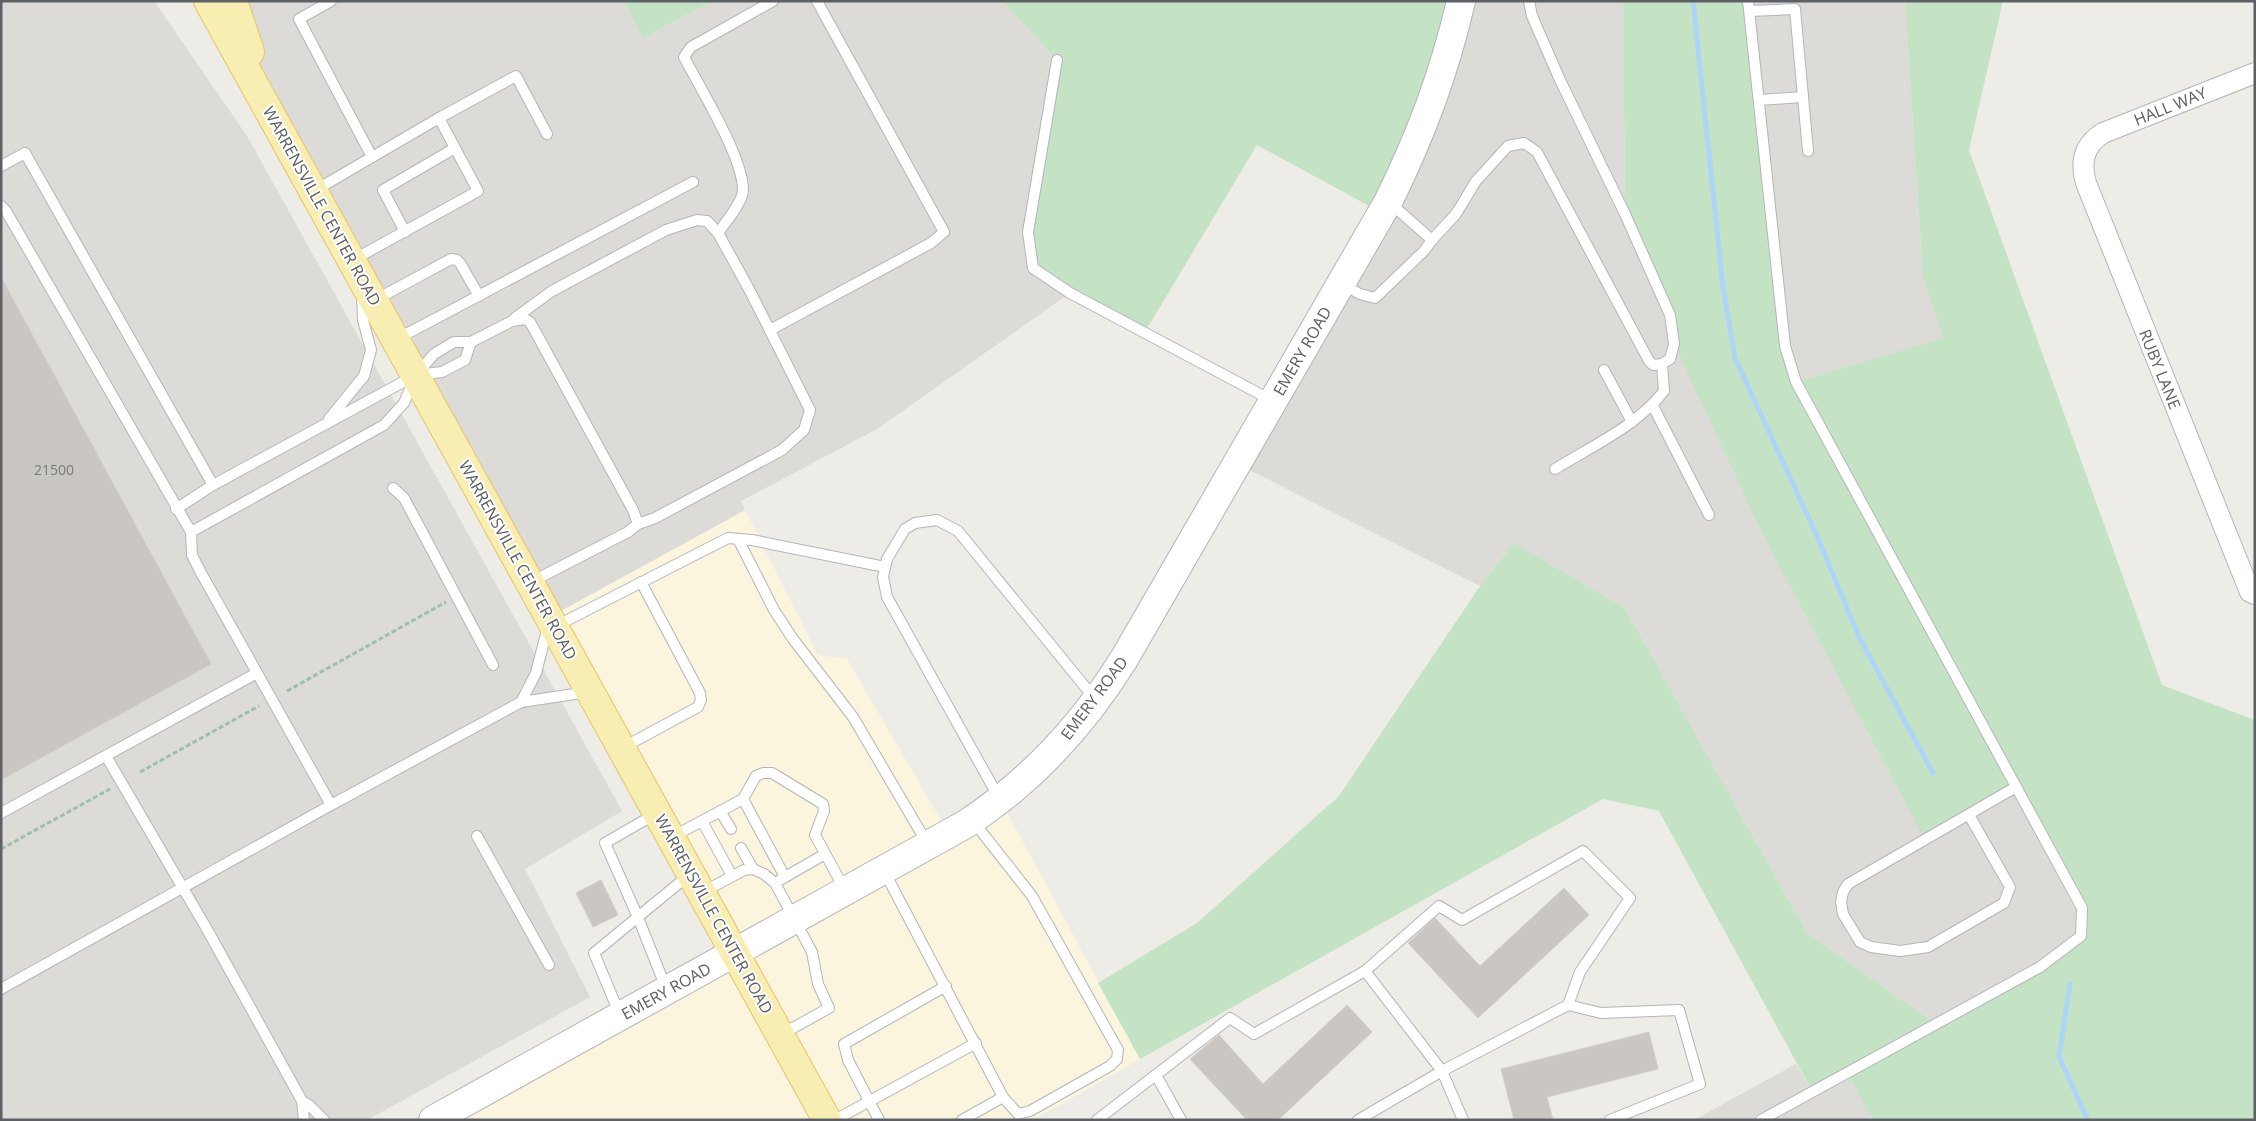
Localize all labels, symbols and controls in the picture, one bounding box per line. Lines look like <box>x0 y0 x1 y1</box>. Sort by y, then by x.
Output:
street label: HALL WAY <box>2130 81 2210 131</box>
street label: WARRENSVILLE CENTER ROAD <box>258 102 386 310</box>
street label: EMERY ROAD <box>1268 303 1336 399</box>
street label: RUBY LANE <box>2134 326 2186 412</box>
street label: WARRENSVILLE CENTER ROAD <box>454 456 582 664</box>
house number: 21500 <box>34 460 74 479</box>
street label: EMERY ROAD <box>1055 652 1133 744</box>
street label: WARRENSVILLE CENTER ROAD <box>650 810 778 1018</box>
street label: EMERY ROAD <box>617 957 715 1025</box>

